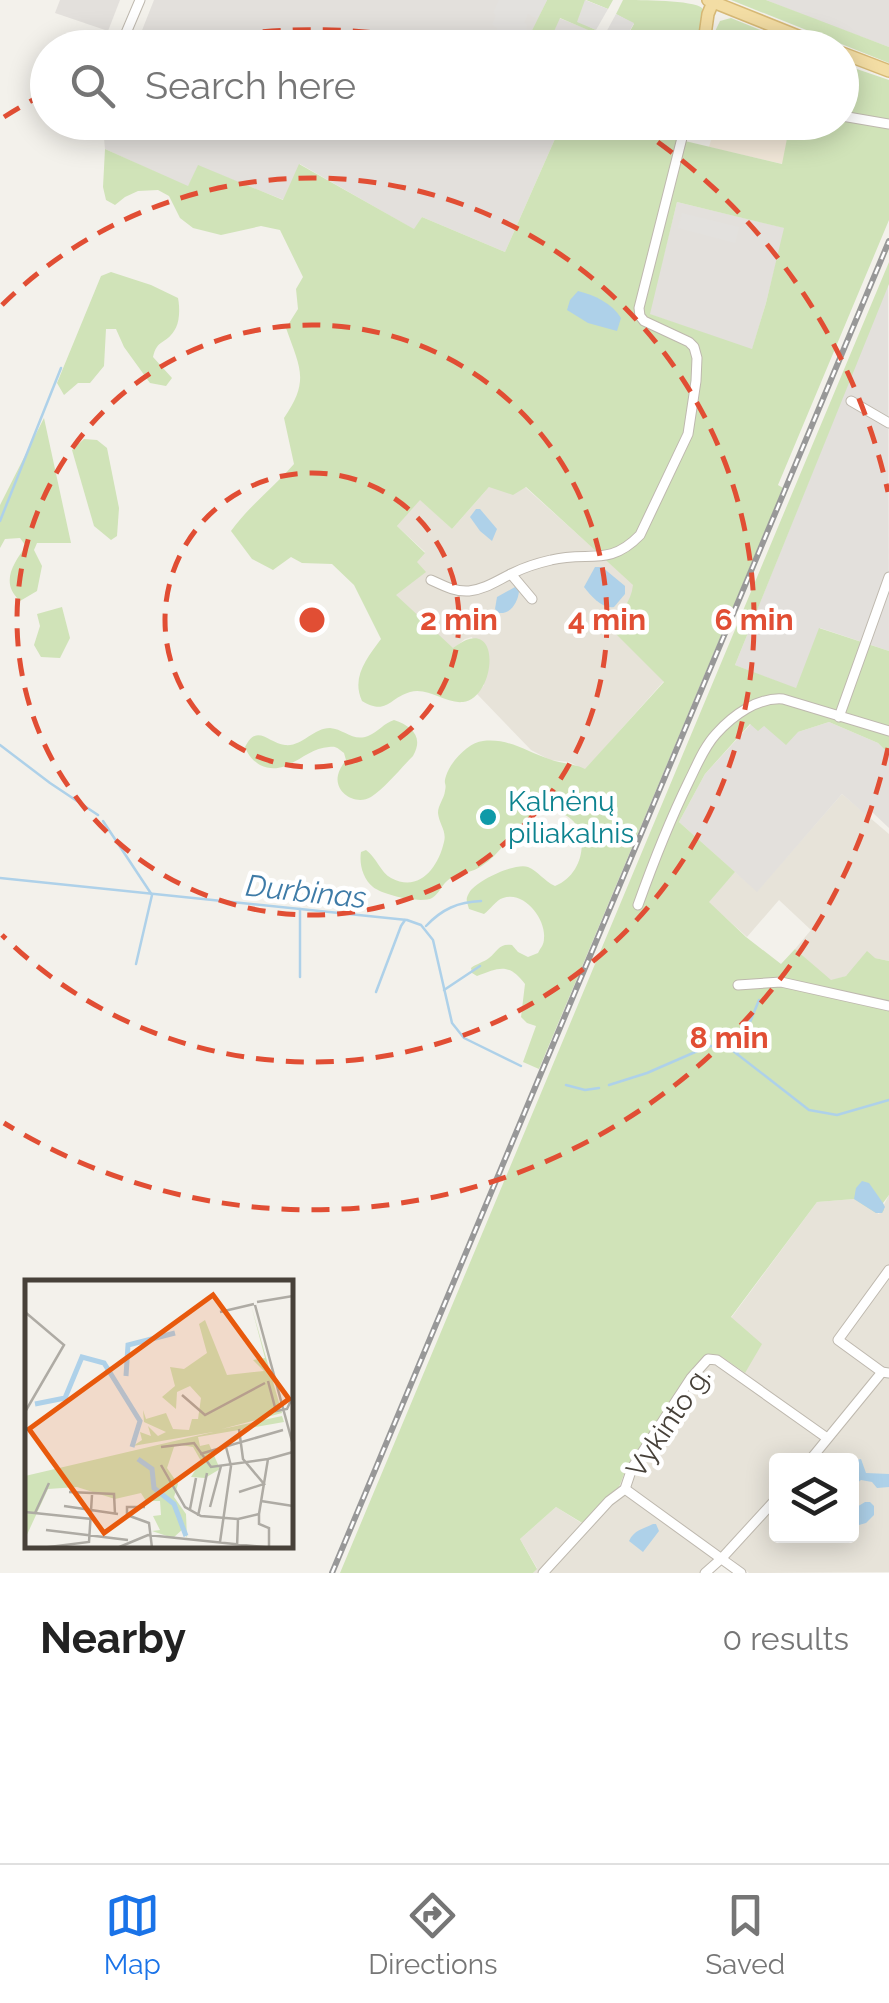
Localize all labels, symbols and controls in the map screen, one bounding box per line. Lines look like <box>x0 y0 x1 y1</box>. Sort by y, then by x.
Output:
search box <box>30 30 859 140</box>
icon: search <box>65 58 120 113</box>
text: Search here <box>145 63 356 108</box>
centre of rings <box>294 602 330 638</box>
text: 2 min <box>420 602 498 637</box>
text: 4 min <box>568 602 646 637</box>
text: 6 min <box>714 602 794 637</box>
place label: Kalnėnų piliakalnis <box>508 785 634 850</box>
marker: Kalnėnų piliakalnis <box>477 806 499 828</box>
water label: Durbinas <box>244 868 368 915</box>
text: 8 min <box>689 1020 769 1055</box>
inset map <box>25 1280 292 1548</box>
street label: Vykinto g. <box>619 1361 717 1484</box>
map controls <box>769 1453 859 1543</box>
button: layers <box>769 1453 859 1543</box>
text: Nearby <box>40 1614 186 1663</box>
text: 0 results <box>722 1620 849 1657</box>
tab: Map <box>104 1888 161 1981</box>
tab: Directions <box>368 1888 498 1981</box>
tab: Saved <box>705 1888 785 1981</box>

